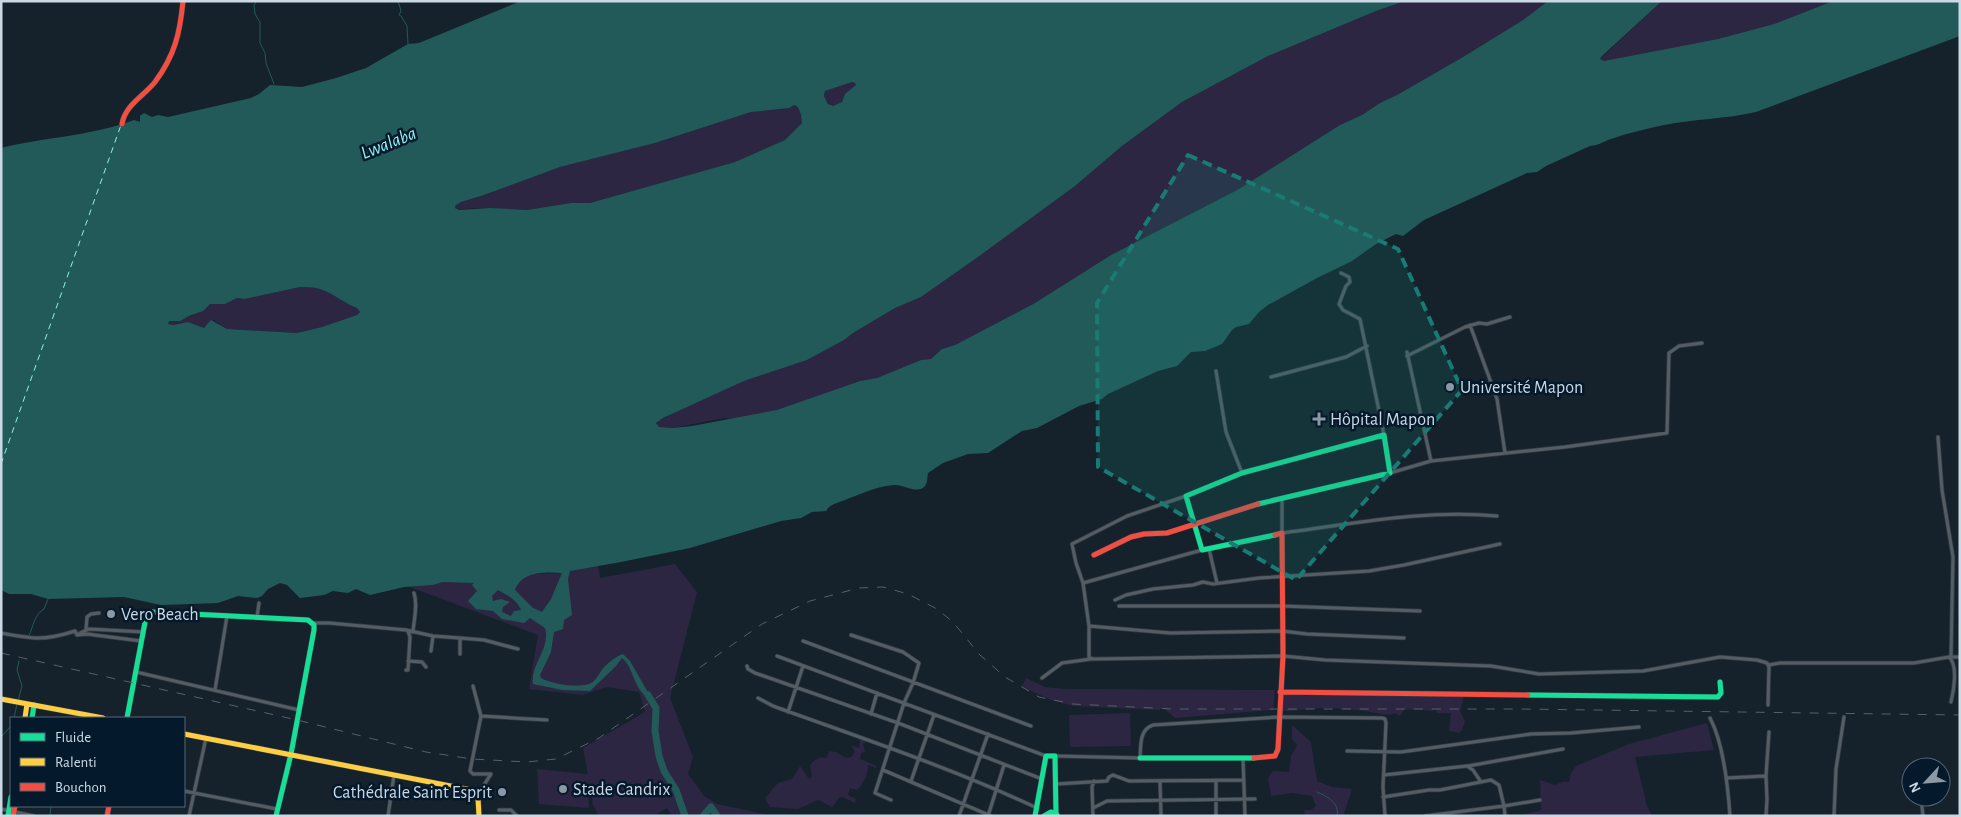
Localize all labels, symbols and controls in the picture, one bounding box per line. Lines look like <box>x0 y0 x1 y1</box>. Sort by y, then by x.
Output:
water label: Lwalaba <box>358 124 419 163</box>
place label: Université Mapon <box>1460 379 1583 397</box>
marker: Université Mapon <box>1444 381 1456 393</box>
place label: Hôpital Mapon <box>1330 411 1435 429</box>
marker: Hôpital Mapon <box>1312 412 1326 426</box>
place label: Vero Beach <box>121 606 199 624</box>
marker: Vero Beach <box>105 608 117 620</box>
legend <box>10 717 185 807</box>
text: Fluide <box>55 730 91 745</box>
text: Ralenti <box>55 755 97 770</box>
north arrow <box>1901 757 1951 807</box>
text: Bouchon <box>55 780 106 795</box>
text: N <box>1907 780 1924 795</box>
place label: Stade Candrix <box>573 781 670 799</box>
marker: Stade Candrix <box>557 783 569 795</box>
place label: Cathédrale Saint Esprit <box>333 784 492 802</box>
marker: Cathédrale Saint Esprit <box>496 786 508 798</box>

